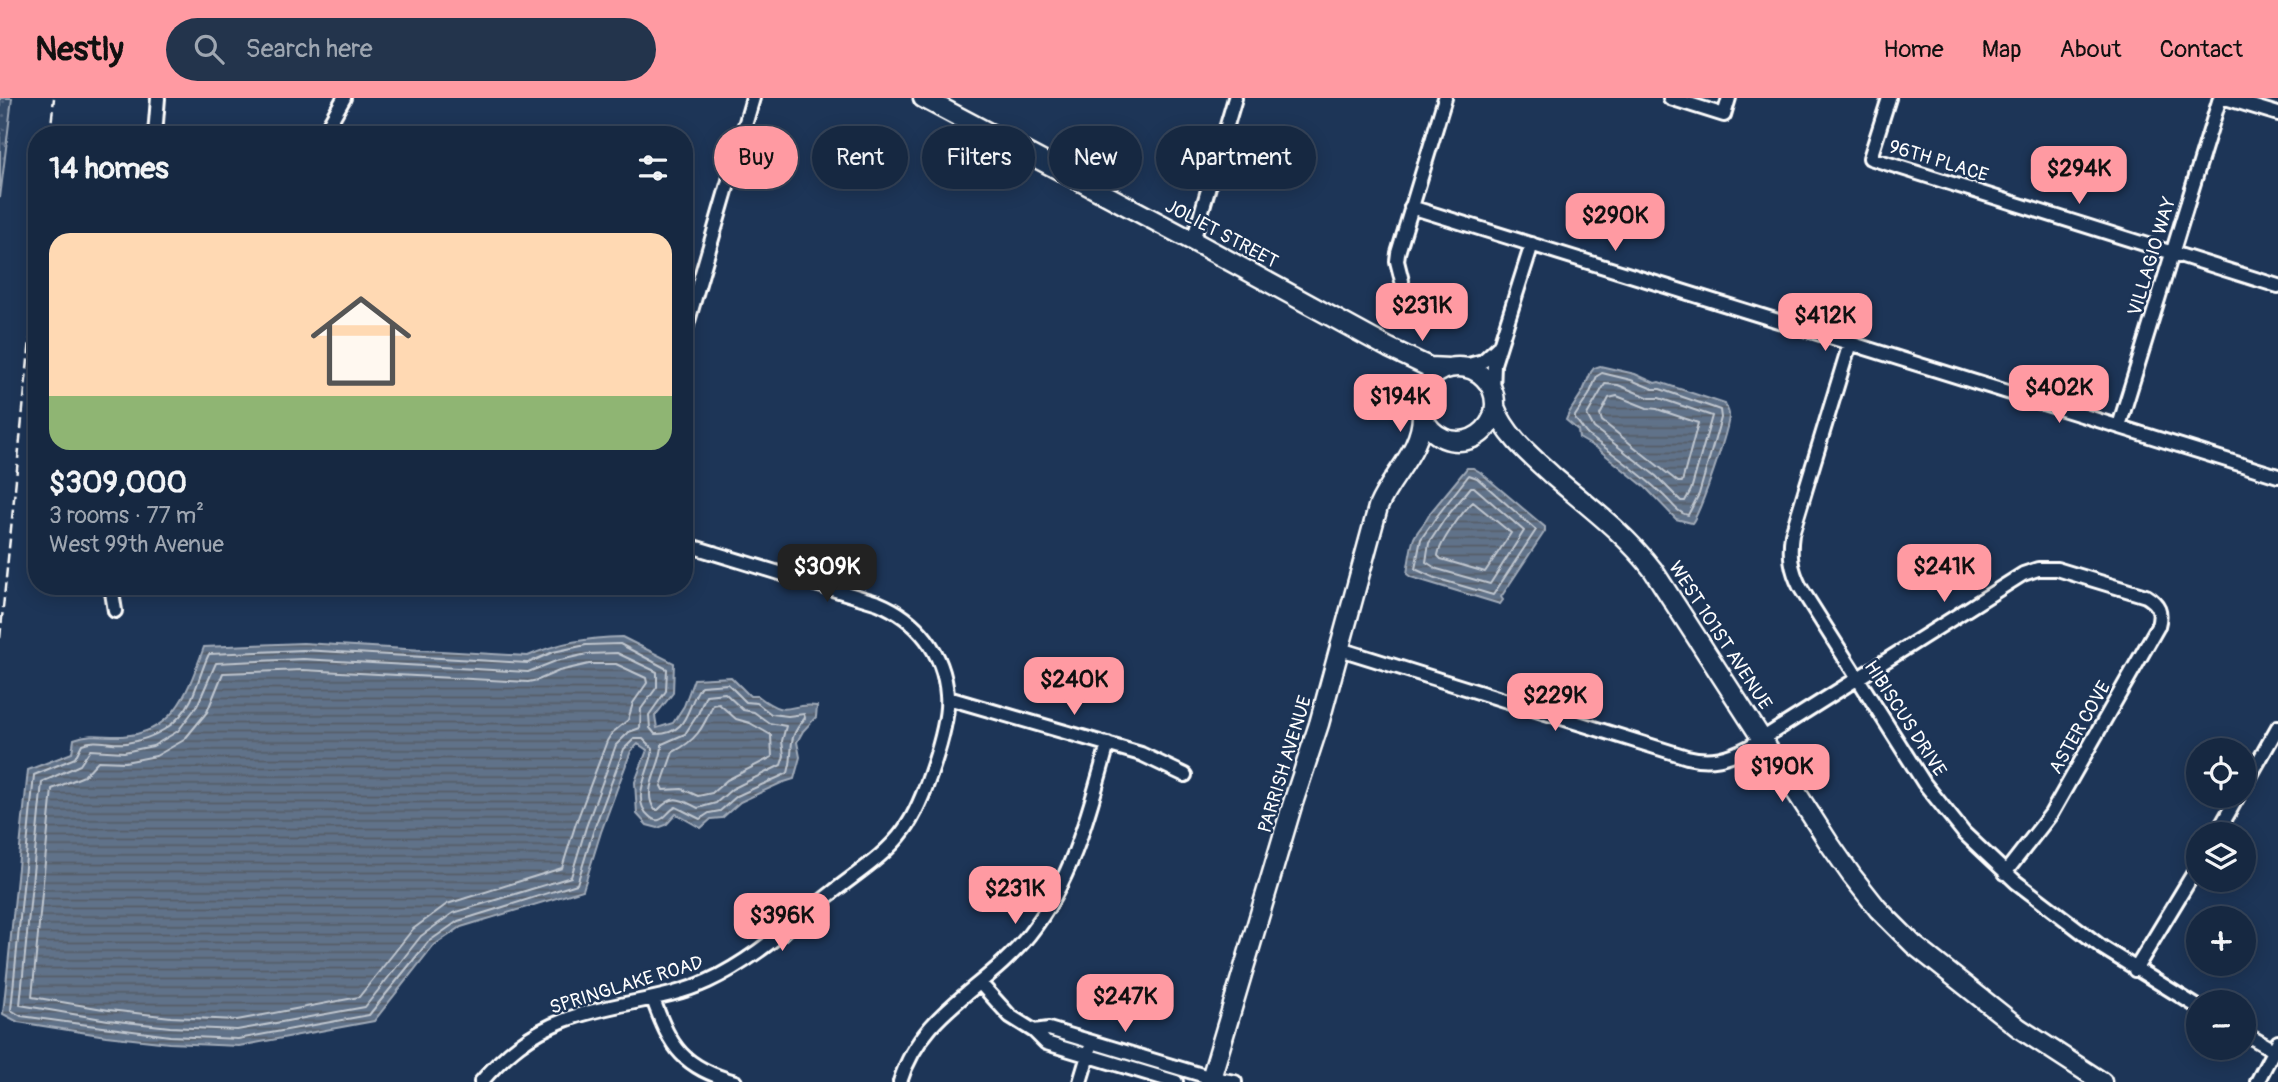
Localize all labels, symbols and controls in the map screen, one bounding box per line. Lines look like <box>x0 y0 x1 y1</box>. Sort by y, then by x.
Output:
search box <box>166 18 656 81</box>
text: Nestly <box>35 29 124 70</box>
icon: search <box>190 30 228 68</box>
text: Search here <box>246 33 373 65</box>
text: Home <box>1883 35 1944 64</box>
text: Map <box>1982 35 2022 64</box>
text: About <box>2060 35 2122 64</box>
text: Contact <box>2160 35 2243 64</box>
chip: Buy <box>714 126 798 189</box>
chip: Rent <box>812 126 908 189</box>
chip: Filters <box>922 126 1035 189</box>
chip: New <box>1049 126 1142 189</box>
chip: Apartment <box>1156 126 1316 189</box>
street label: 96TH PLACE <box>1886 134 1991 187</box>
pin: $294K <box>2030 146 2128 206</box>
icon: filters <box>634 149 672 187</box>
text: 14 homes <box>49 150 169 187</box>
text: $294K <box>2047 154 2111 183</box>
street label: JOLIET STREET <box>1161 194 1282 274</box>
pin: $290K <box>1566 194 1664 253</box>
street label: VILLAGIO WAY <box>2122 194 2181 319</box>
text: $290K <box>1582 201 1648 230</box>
icon: home <box>298 278 424 404</box>
pin: $231K <box>1373 284 1471 343</box>
text: $231K <box>1392 291 1452 320</box>
pin: $412K <box>1776 294 1874 353</box>
text: $412K <box>1794 301 1856 330</box>
pin: $402K <box>2010 366 2108 425</box>
text: $402K <box>2025 373 2093 402</box>
pin: $194K <box>1351 374 1449 434</box>
text: $194K <box>1370 382 1430 411</box>
text: $309,000 <box>49 464 187 501</box>
text: 3 rooms · 77 m² <box>49 501 204 530</box>
text: West 99th Avenue <box>49 530 224 559</box>
pin: $309K <box>778 545 876 604</box>
pin: $241K <box>1895 545 1993 604</box>
text: $309K <box>794 552 860 581</box>
text: $241K <box>1913 552 1975 581</box>
street label: WEST 101ST AVENUE <box>1663 557 1777 714</box>
street label: HIBISCUS DRIVE <box>1859 656 1952 781</box>
pin: $240K <box>1025 658 1123 717</box>
text: $240K <box>1040 665 1108 694</box>
pin: $229K <box>1506 674 1604 733</box>
street label: ASTER COVE <box>2044 677 2116 778</box>
text: $229K <box>1523 681 1587 710</box>
street label: PARRISH AVENUE <box>1253 693 1317 836</box>
map controls <box>2186 738 2256 1060</box>
button: locate <box>2186 738 2256 808</box>
pin: $190K <box>1733 744 1831 804</box>
text: $190K <box>1751 752 1813 781</box>
button: layers <box>2186 822 2256 892</box>
pin: $231K <box>966 866 1064 926</box>
text: $231K <box>985 874 1045 903</box>
pin: $396K <box>733 894 831 953</box>
text: $396K <box>750 901 814 930</box>
button: + <box>2186 906 2256 976</box>
street label: SPRINGLAKE ROAD <box>547 950 706 1020</box>
pin: $247K <box>1076 974 1174 1034</box>
text: $247K <box>1093 982 1157 1011</box>
button: − <box>2186 990 2256 1060</box>

